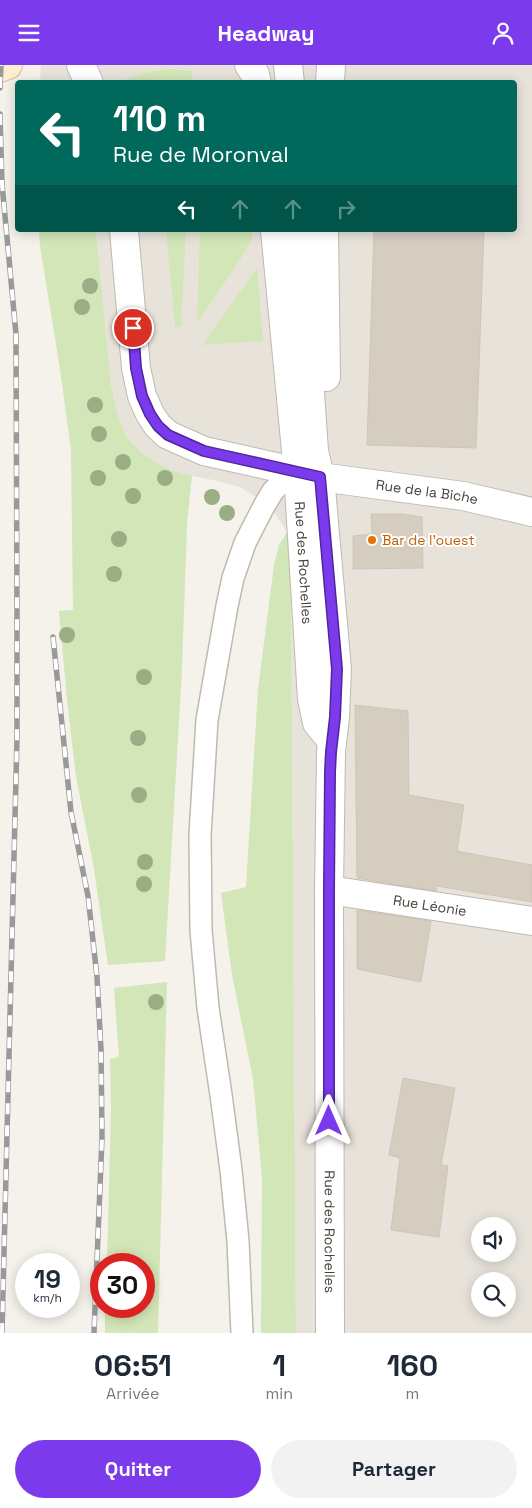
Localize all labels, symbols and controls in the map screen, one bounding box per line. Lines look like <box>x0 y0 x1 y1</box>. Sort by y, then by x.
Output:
icon: menu <box>15 19 43 47</box>
text: Headway <box>218 19 314 47</box>
icon: person <box>489 19 517 47</box>
text: 110 m <box>113 97 206 141</box>
icon: left <box>30 100 95 165</box>
text: Rue de Moronval <box>113 140 289 168</box>
icon: left <box>173 195 201 223</box>
icon: ahead <box>226 195 254 223</box>
icon: ahead <box>279 195 307 223</box>
icon: right <box>332 195 360 223</box>
pin <box>112 307 154 349</box>
icon: arrive <box>119 314 147 342</box>
street label: Rue de la Biche <box>375 475 480 508</box>
street label: Rue des Rochelles <box>291 501 316 625</box>
place label: Bar de l'ouest <box>382 531 475 549</box>
marker: Bar de l'ouest <box>366 534 378 546</box>
street label: Rue Léonie <box>392 891 468 920</box>
position arrow <box>302 1094 354 1146</box>
street label: Rue des Rochelles <box>321 1170 339 1293</box>
map controls <box>471 1217 516 1317</box>
button: sound <box>471 1217 516 1262</box>
speed limit sign: 30 <box>90 1253 155 1318</box>
text: 19 <box>34 1263 61 1295</box>
button: search <box>471 1272 516 1317</box>
text: km/h <box>33 1290 62 1306</box>
text: 06:51 <box>94 1346 172 1385</box>
text: 1 <box>272 1346 286 1385</box>
text: 160 <box>387 1346 438 1385</box>
text: Arrivée <box>106 1383 159 1404</box>
text: min <box>265 1383 293 1404</box>
text: m <box>406 1383 419 1404</box>
button: Quitter <box>15 1440 261 1498</box>
button: Partager <box>271 1440 517 1498</box>

